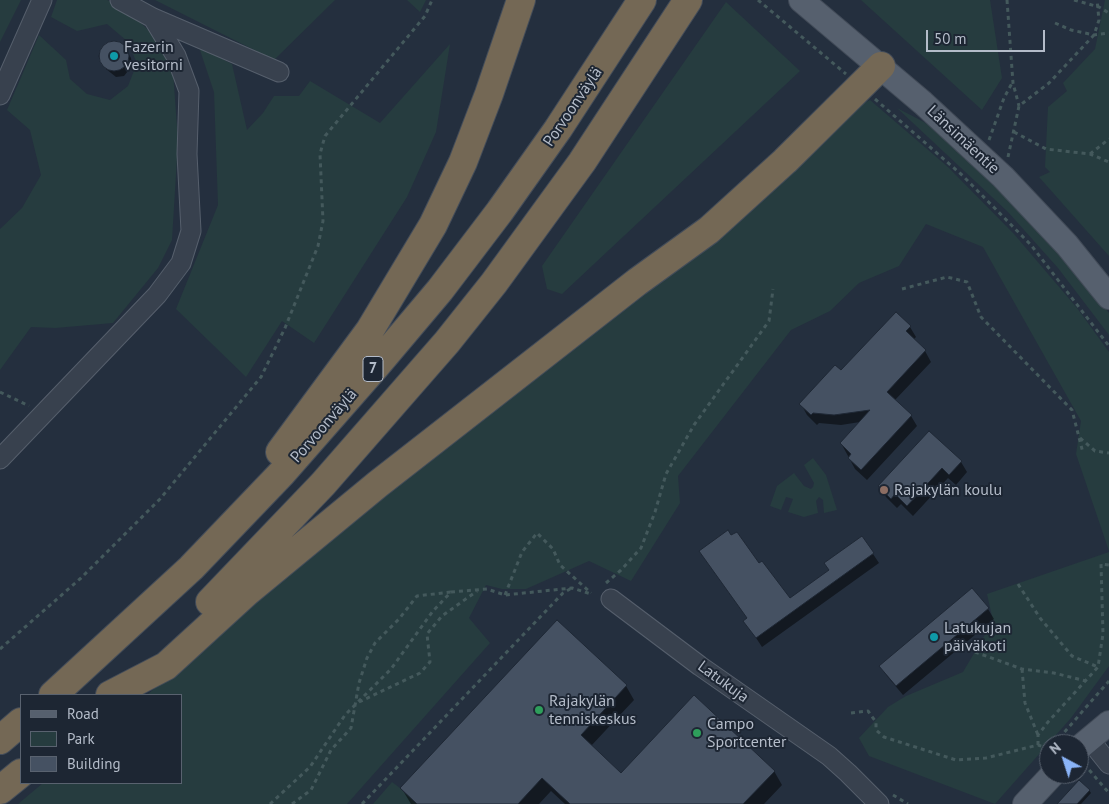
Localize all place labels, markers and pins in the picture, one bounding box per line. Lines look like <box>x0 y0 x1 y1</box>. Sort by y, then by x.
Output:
place label: Fazerin vesitorni <box>124 37 183 75</box>
marker: Fazerin vesitorni <box>108 50 120 62</box>
place label: Rajakylän koulu <box>894 480 1002 500</box>
marker: Rajakylän koulu <box>878 484 890 496</box>
place label: Latukujan päiväkoti <box>944 618 1011 656</box>
marker: Latukujan päiväkoti <box>928 631 940 643</box>
place label: Rajakylän tenniskeskus <box>549 691 636 729</box>
marker: Rajakylän tenniskeskus <box>533 704 545 716</box>
place label: Campo Sportcenter <box>707 714 786 752</box>
marker: Campo Sportcenter <box>691 727 703 739</box>

